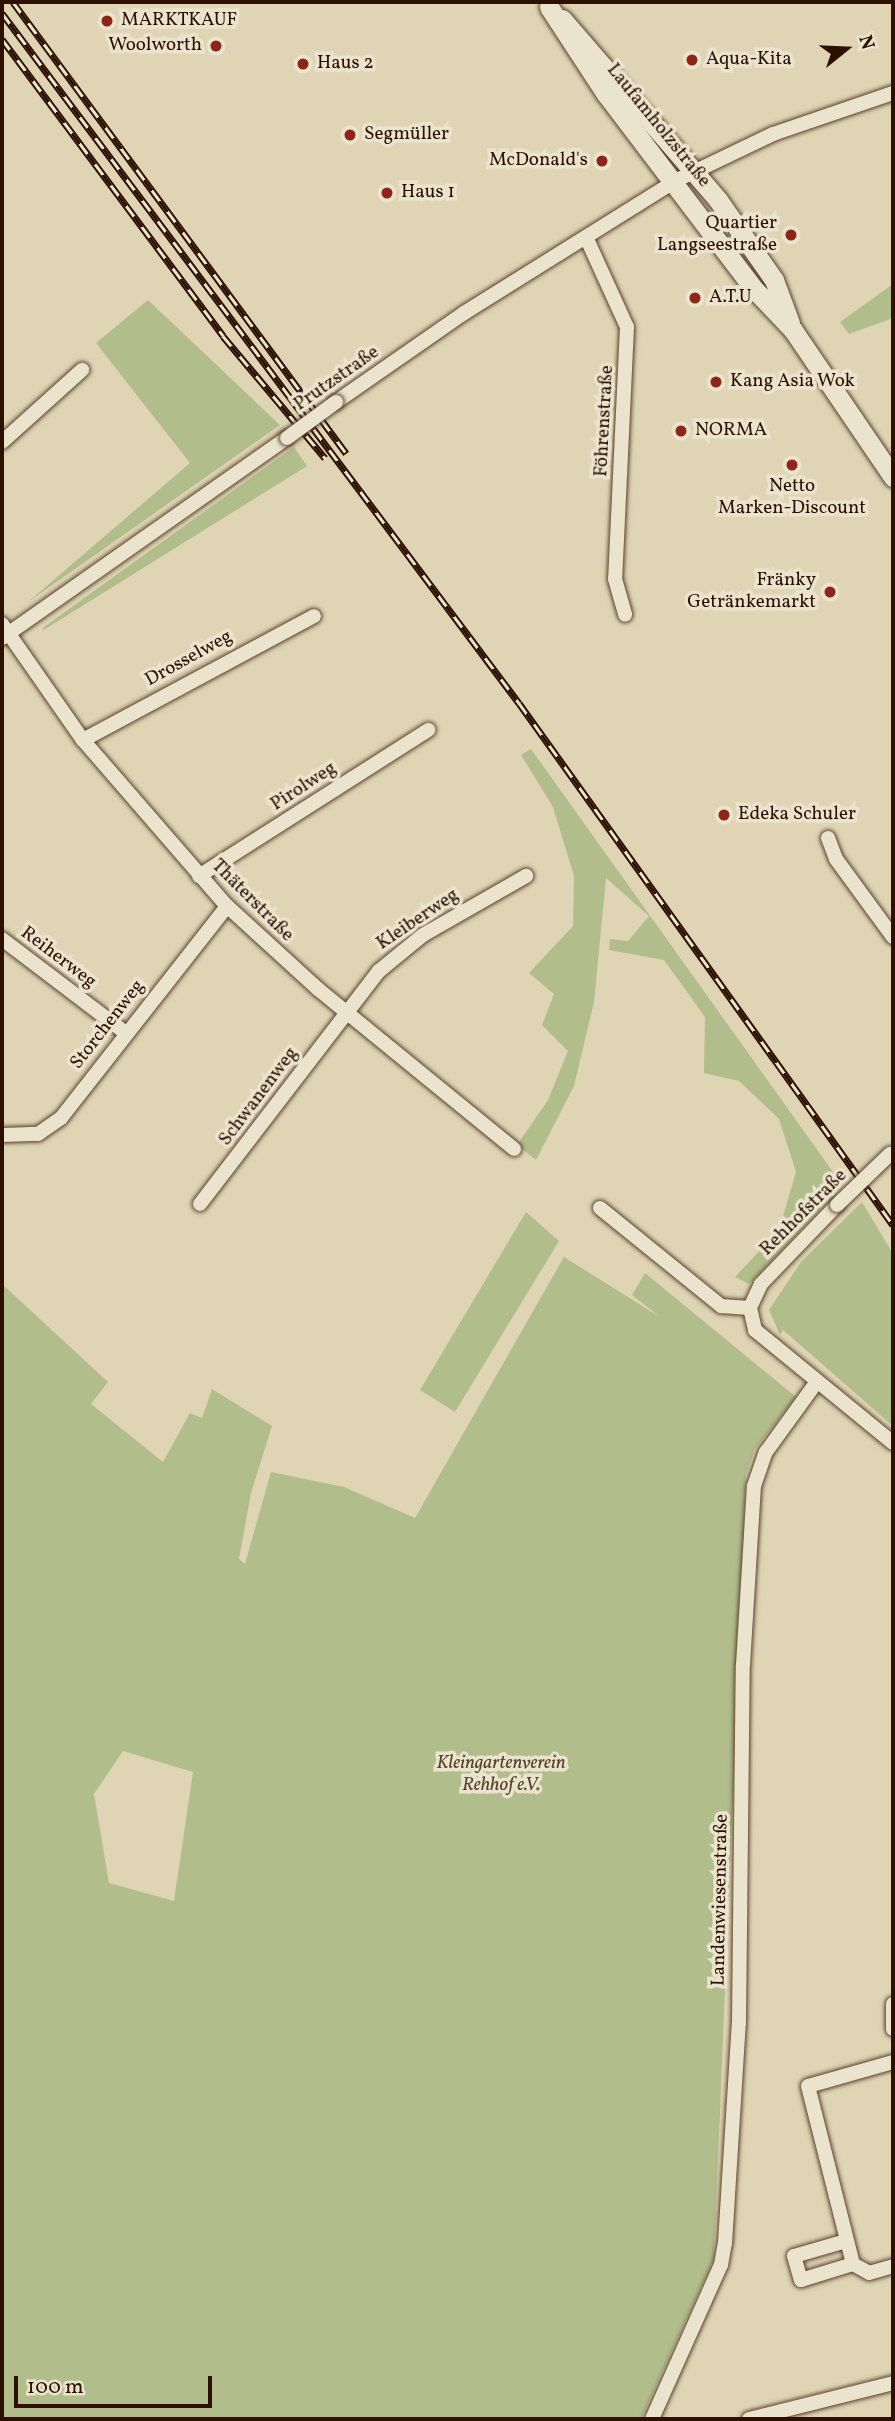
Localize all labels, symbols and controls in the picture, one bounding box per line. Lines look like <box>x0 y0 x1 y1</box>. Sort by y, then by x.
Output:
place label: MARKTKAUF <box>121 10 237 32</box>
marker: MARKTKAUF <box>99 13 115 29</box>
north arrow <box>811 14 881 84</box>
text: N <box>851 32 880 53</box>
place label: Woolworth <box>108 35 202 57</box>
marker: Woolworth <box>208 38 224 54</box>
place label: Aqua-Kita <box>706 49 792 71</box>
marker: Aqua-Kita <box>684 52 700 68</box>
place label: Haus 2 <box>317 53 374 75</box>
marker: Haus 2 <box>295 56 311 72</box>
street label: Laufamholzstraße <box>601 60 715 192</box>
place label: Segmüller <box>364 124 449 146</box>
marker: Segmüller <box>342 127 358 143</box>
place label: McDonald's <box>489 150 588 172</box>
marker: McDonald's <box>594 153 610 169</box>
place label: Haus 1 <box>401 182 455 204</box>
marker: Haus 1 <box>379 185 395 201</box>
place label: Quartier Langseestraße <box>657 213 777 257</box>
marker: Quartier Langseestraße <box>783 227 799 243</box>
place label: A.T.U <box>709 287 752 309</box>
marker: A.T.U <box>687 290 703 306</box>
street label: Prutzstraße <box>290 341 384 417</box>
street label: Föhrenstraße <box>591 365 619 477</box>
place label: Kang Asia Wok <box>730 371 855 393</box>
marker: Kang Asia Wok <box>708 374 724 390</box>
place label: NORMA <box>695 420 767 442</box>
marker: NORMA <box>673 423 689 439</box>
marker: Netto Marken-Discount <box>784 457 800 473</box>
place label: Netto Marken-Discount <box>718 476 866 520</box>
place label: Fränky Getränkemarkt <box>687 570 816 614</box>
marker: Fränky Getränkemarkt <box>822 584 838 600</box>
street label: Drosselweg <box>141 626 237 692</box>
street label: Pirolweg <box>267 757 341 817</box>
place label: Edeka Schuler <box>738 804 856 826</box>
marker: Edeka Schuler <box>716 807 732 823</box>
street label: Thäterstraße <box>206 855 298 947</box>
street label: Kleiberweg <box>373 884 463 956</box>
street label: Reiherweg <box>16 922 100 994</box>
street label: Storchenweg <box>66 976 150 1074</box>
street label: Schwanenweg <box>215 1043 303 1151</box>
street label: Rehhofstraße <box>756 1165 852 1261</box>
park label: Kleingartenverein Rehhof e.V. <box>436 1753 566 1797</box>
street label: Landenwiesenstraße <box>708 1814 734 1986</box>
scale bar <box>18 2362 215 2406</box>
text: 100 m <box>27 2373 84 2402</box>

